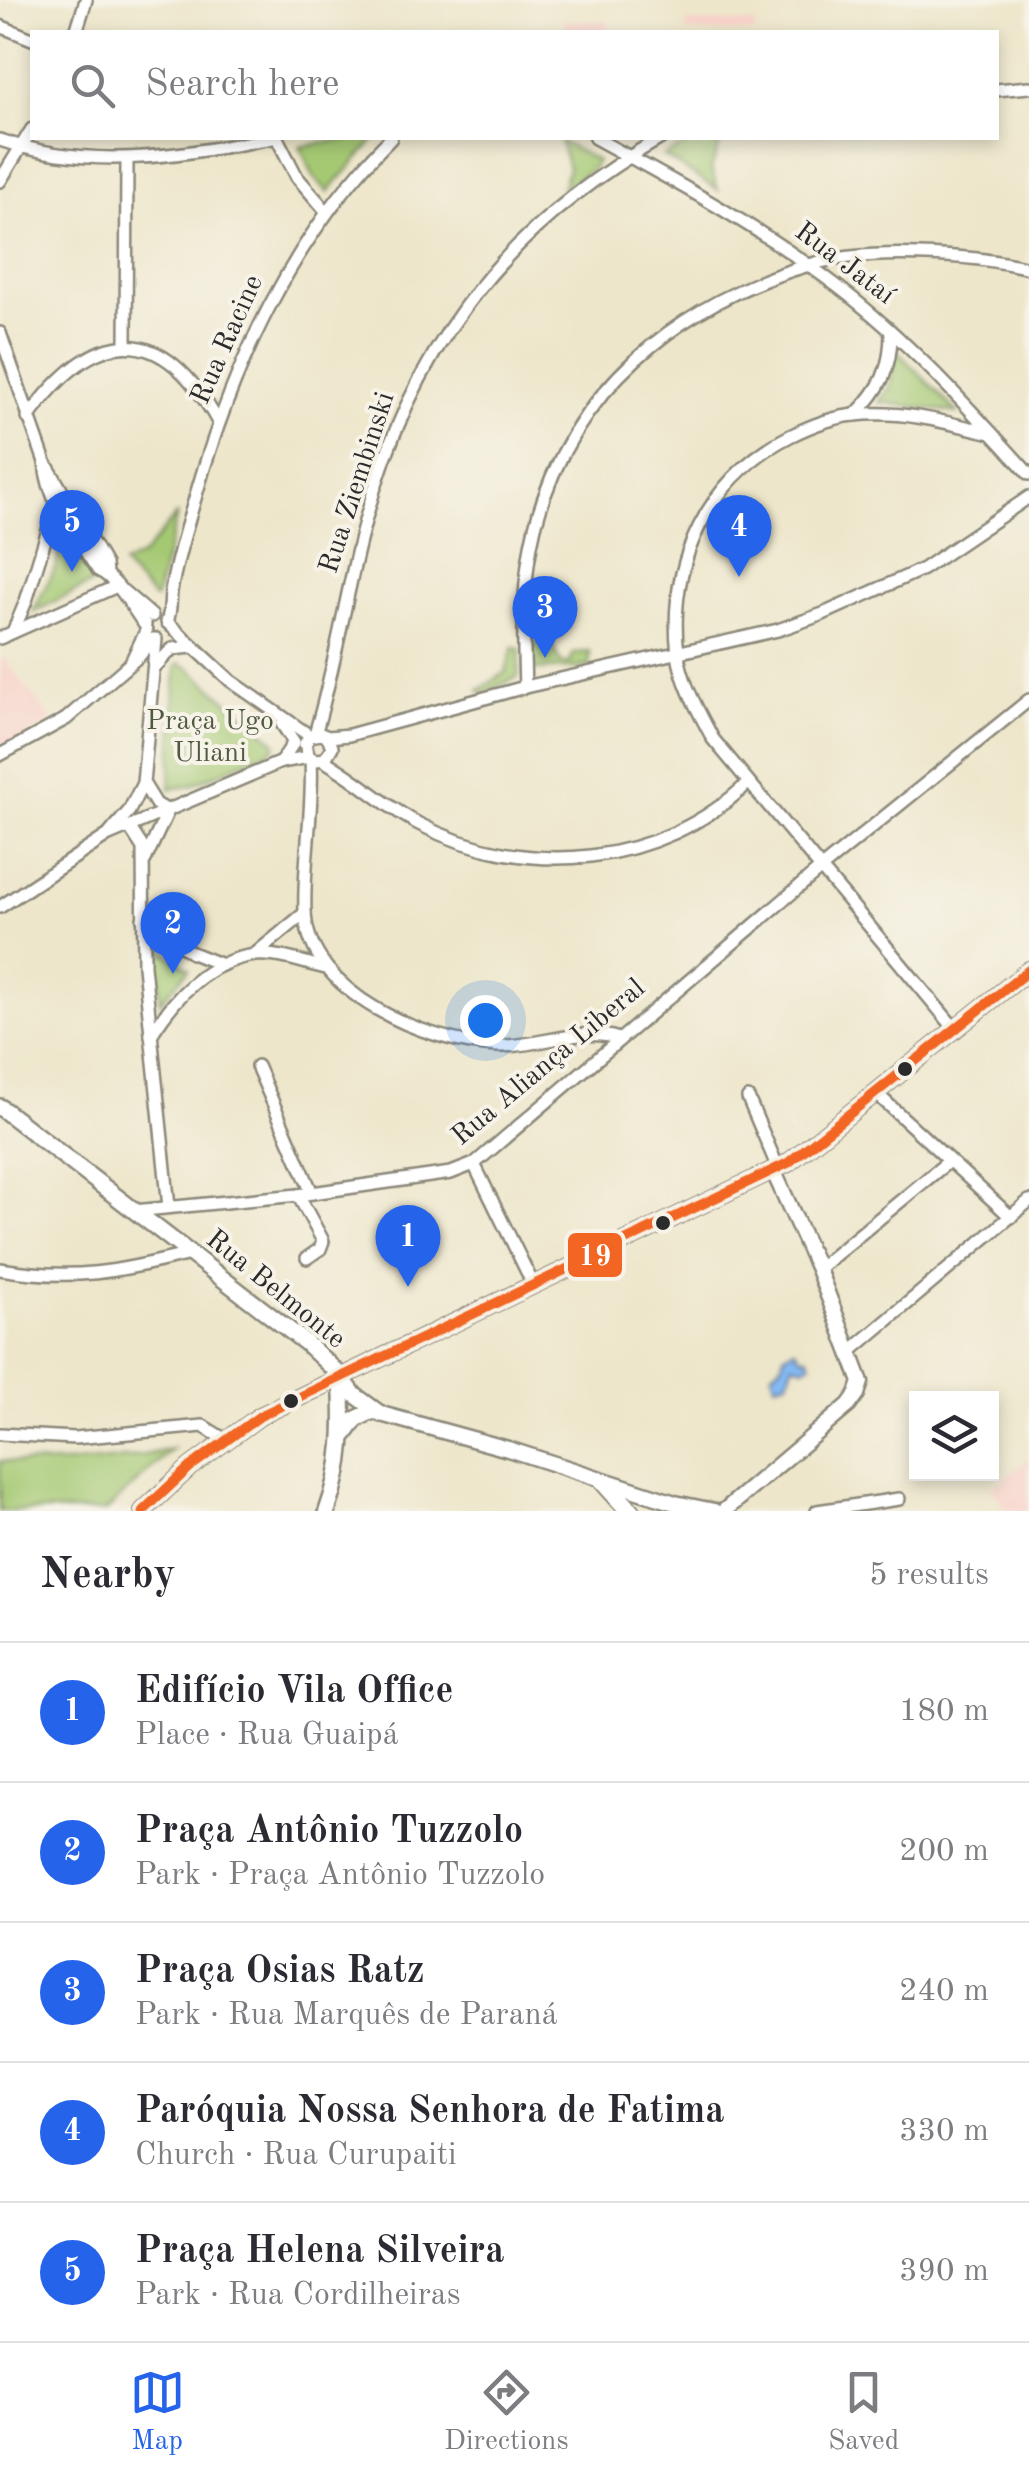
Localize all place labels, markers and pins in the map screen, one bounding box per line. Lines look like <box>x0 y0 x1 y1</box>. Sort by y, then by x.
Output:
pin: 5 <box>40 490 104 572</box>
pin: 4 <box>706 494 772 577</box>
pin: 3 <box>512 576 578 658</box>
pin: 2 <box>140 892 206 974</box>
unlabelled marker <box>895 1059 915 1079</box>
pin: 1 <box>376 1204 440 1287</box>
unlabelled marker <box>653 1213 673 1233</box>
unlabelled marker <box>281 1391 301 1411</box>

